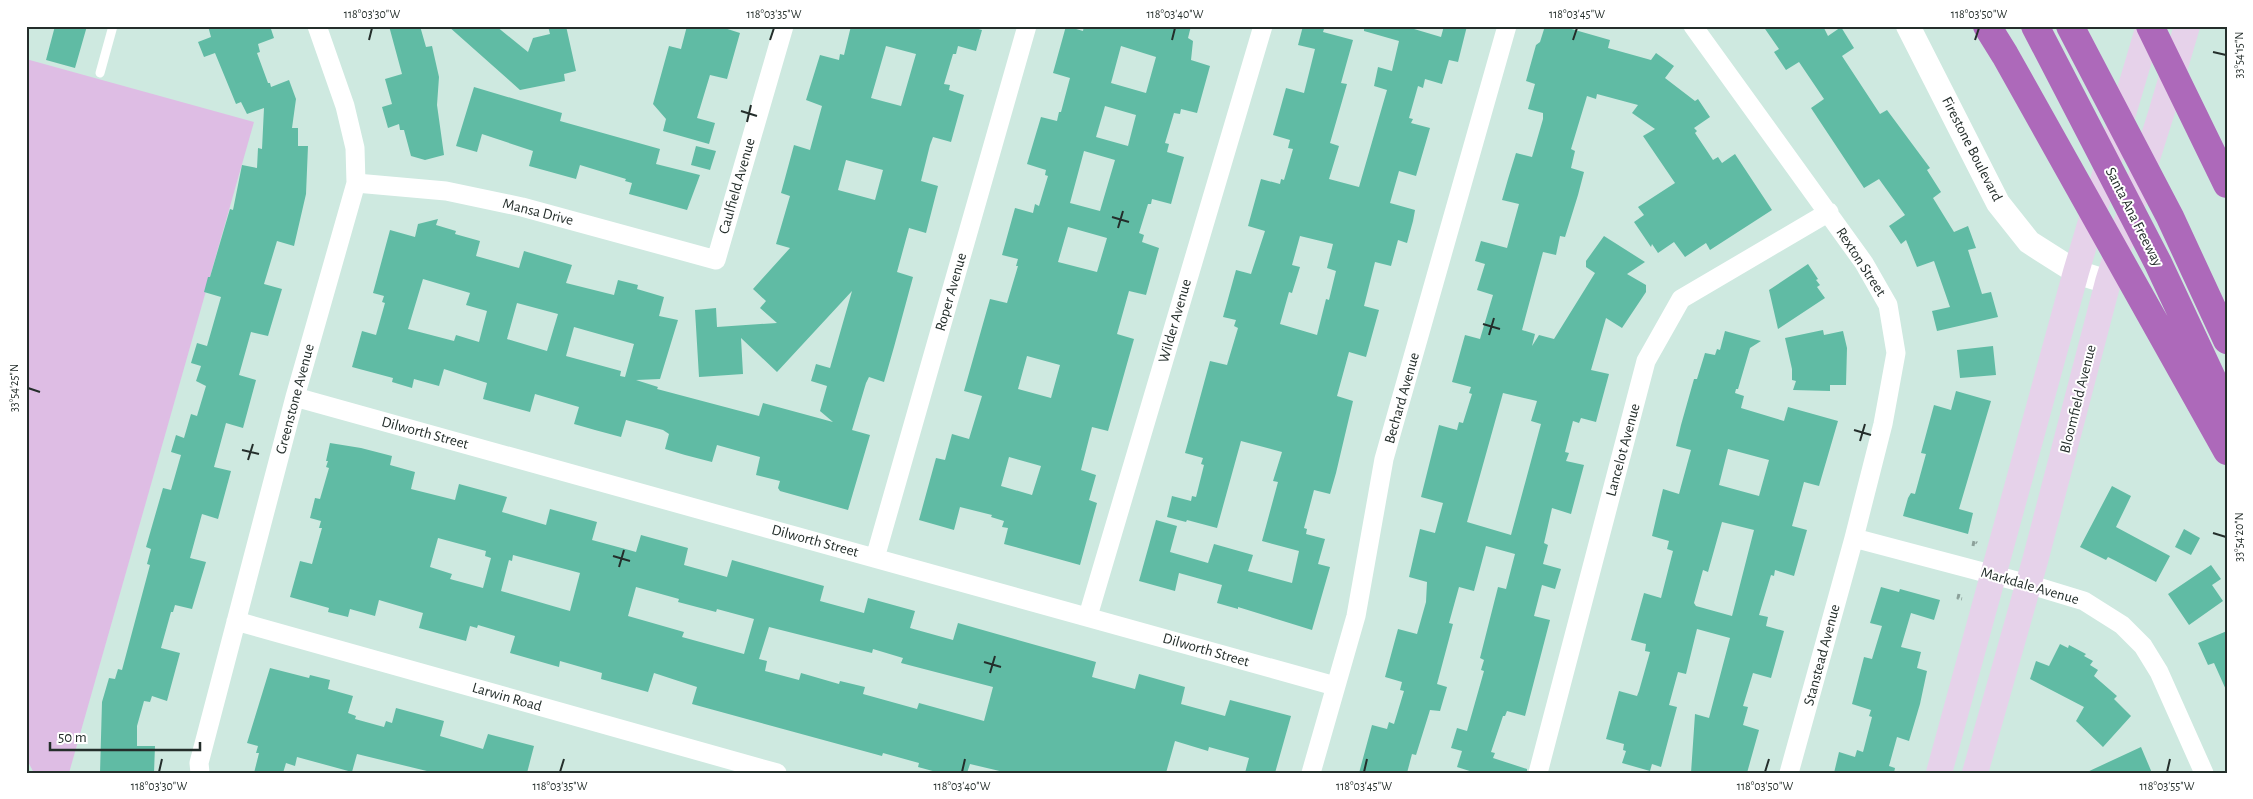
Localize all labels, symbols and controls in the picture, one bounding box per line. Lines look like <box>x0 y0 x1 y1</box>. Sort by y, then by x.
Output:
text: 118°03'30"W <box>344 8 400 20</box>
text: 118°03'35"W <box>747 8 802 20</box>
text: 118°03'40"W <box>1146 8 1204 20</box>
text: 118°03'45"W <box>1549 8 1605 20</box>
text: 118°03'50"W <box>1951 8 2007 20</box>
text: 33°54'15"N <box>2233 32 2245 78</box>
street label: Firestone Boulevard <box>1939 94 2005 204</box>
street label: Caulfield Avenue <box>716 136 758 236</box>
street label: Santa Ana Freeway <box>2103 165 2166 269</box>
street label: Mansa Drive <box>501 196 575 228</box>
street label: Rexton Street <box>1833 225 1889 299</box>
street label: Roper Avenue <box>933 251 969 333</box>
street label: Wilder Avenue <box>1156 277 1194 365</box>
street label: Greenstone Avenue <box>273 342 317 456</box>
street label: Bloomfield Avenue <box>2057 343 2099 455</box>
street label: Bechard Avenue <box>1382 351 1422 445</box>
text: 33°54'25"N <box>8 364 20 412</box>
street label: Lancelot Avenue <box>1603 402 1643 498</box>
street label: Dilworth Street <box>380 414 470 452</box>
text: 33°54'20"N <box>2233 512 2245 562</box>
street label: Dilworth Street <box>770 522 860 560</box>
street label: Markdale Avenue <box>1979 565 2081 607</box>
street label: Stanstead Avenue <box>1801 603 1843 707</box>
street label: Dilworth Street <box>1161 630 1251 670</box>
street label: Larwin Road <box>470 680 544 714</box>
scale bar <box>50 719 200 751</box>
text: 50 m <box>58 730 87 745</box>
text: 118°03'30"W <box>131 780 187 792</box>
text: 118°03'35"W <box>533 780 588 792</box>
text: 118°03'40"W <box>933 780 991 792</box>
text: 118°03'45"W <box>1336 780 1392 792</box>
text: 118°03'50"W <box>1737 780 1793 792</box>
text: 118°03'55"W <box>2139 780 2195 792</box>

